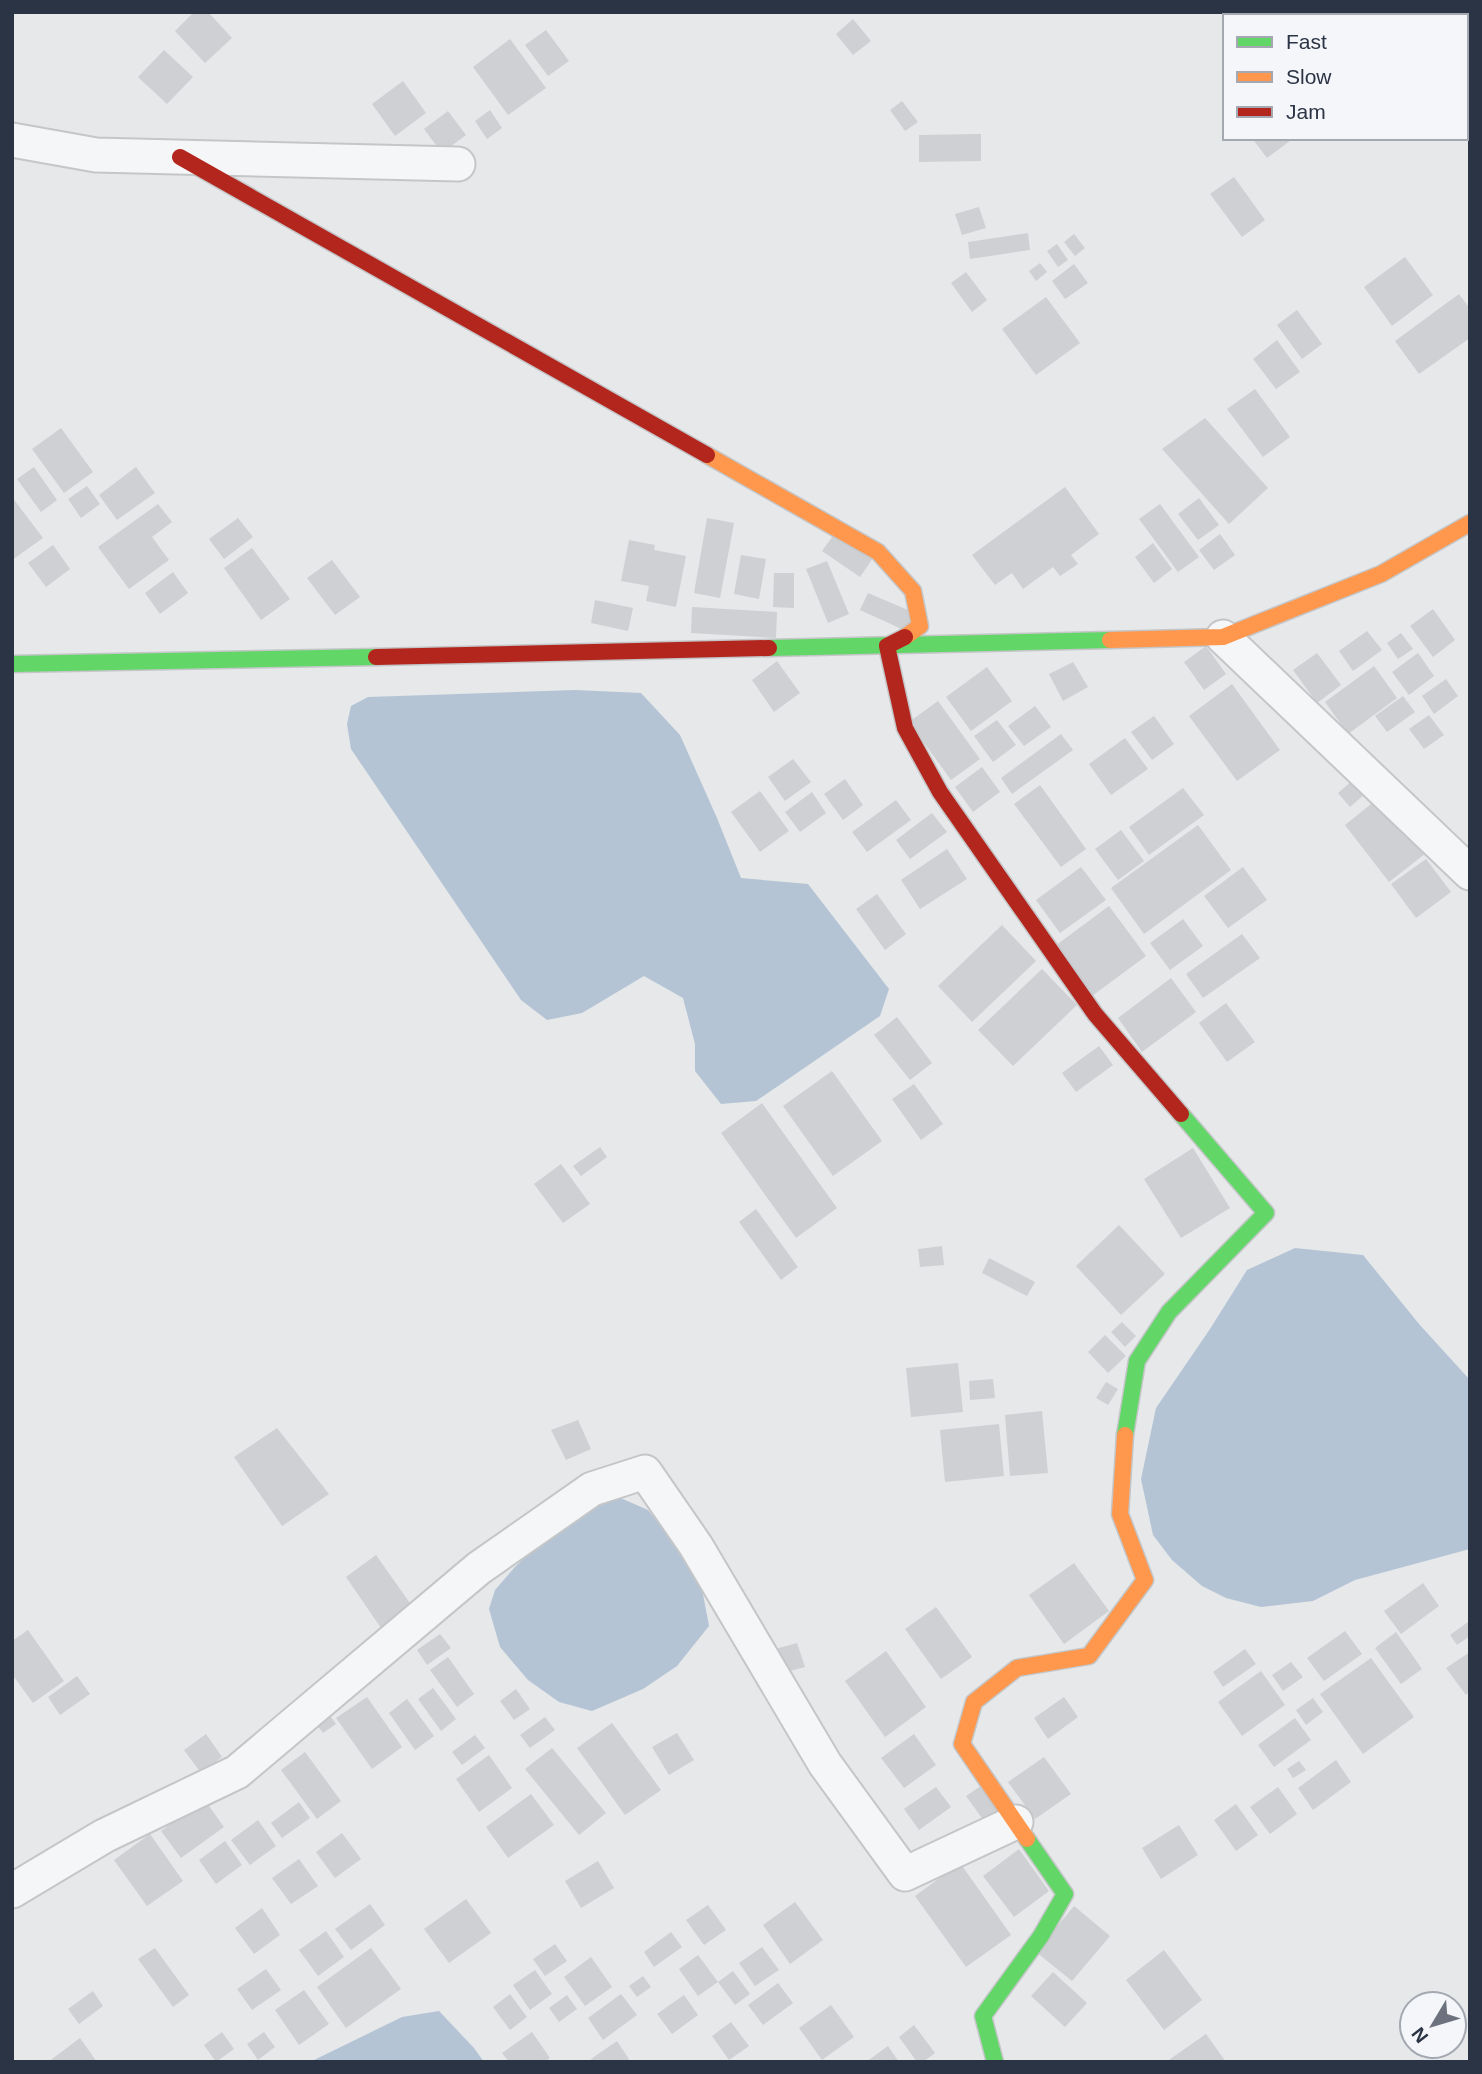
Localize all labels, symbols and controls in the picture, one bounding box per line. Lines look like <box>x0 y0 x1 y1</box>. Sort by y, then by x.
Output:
legend <box>1223 14 1468 140</box>
text: Fast <box>1286 30 1327 53</box>
text: Slow <box>1286 65 1332 88</box>
text: Jam <box>1286 100 1326 123</box>
north arrow <box>1398 1990 1468 2060</box>
text: N <box>1407 2023 1432 2047</box>

